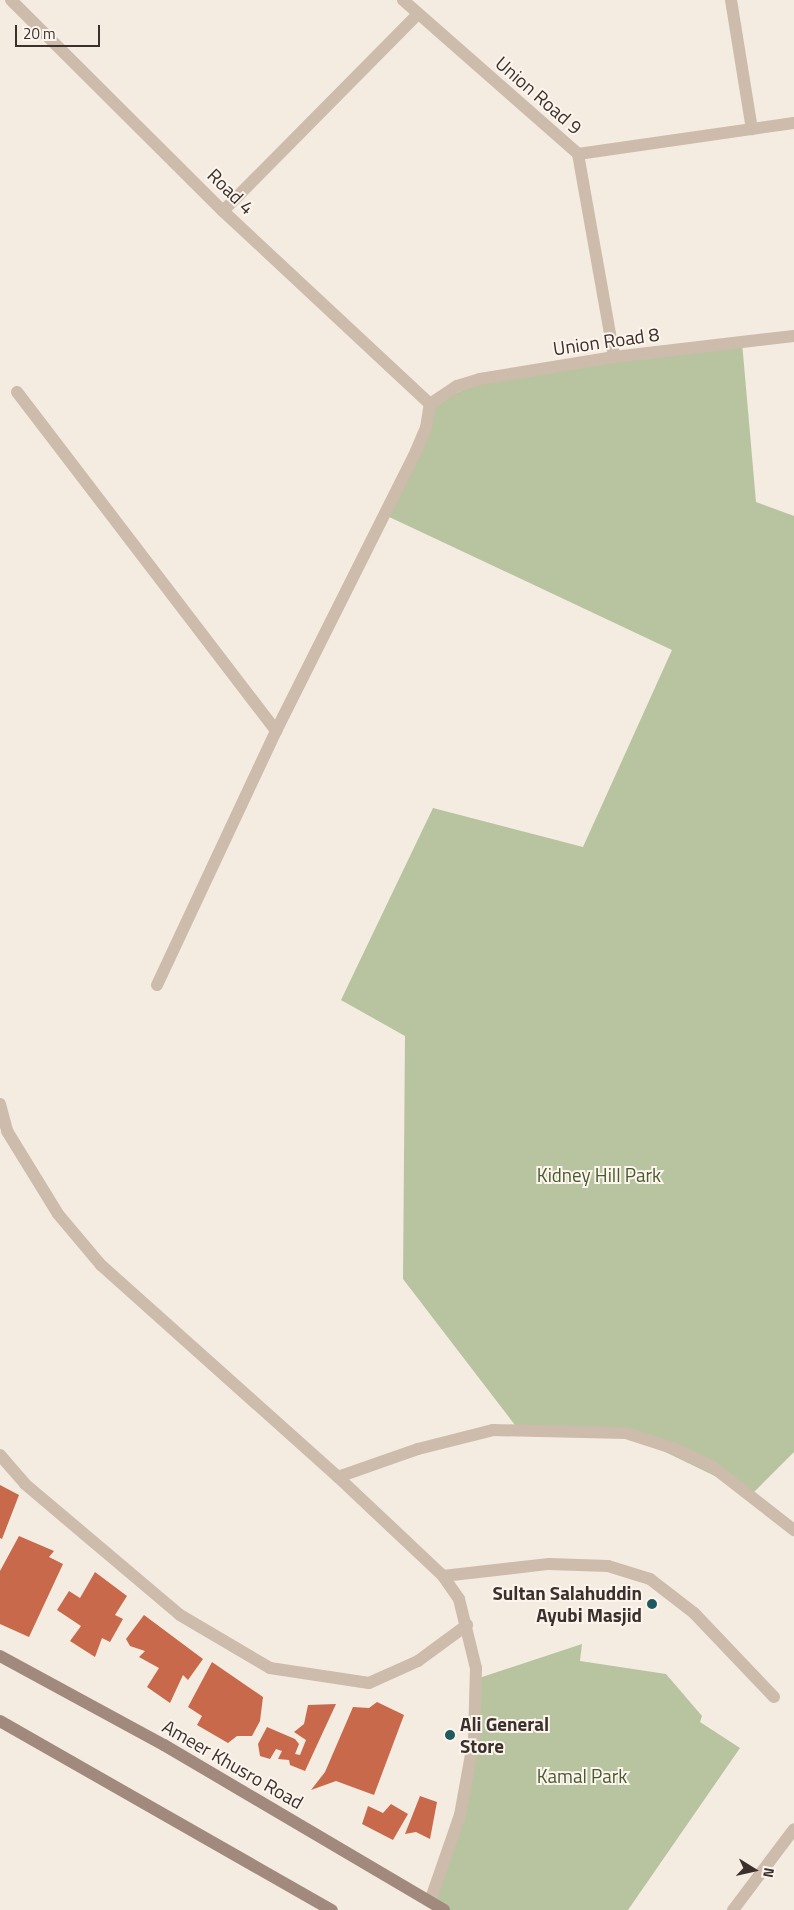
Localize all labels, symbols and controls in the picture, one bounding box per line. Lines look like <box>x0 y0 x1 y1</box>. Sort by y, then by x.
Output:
scale bar <box>18 15 102 47</box>
text: 20 m <box>23 22 56 45</box>
street label: Union Road 9 <box>491 51 587 139</box>
street label: Road 4 <box>203 163 259 219</box>
street label: Union Road 8 <box>551 322 661 360</box>
park label: Kidney Hill Park <box>537 1164 661 1186</box>
place label: Sultan Salahuddin Ayubi Masjid <box>493 1582 642 1626</box>
marker: Sultan Salahuddin Ayubi Masjid <box>646 1598 658 1610</box>
place label: Ali General Store <box>460 1713 549 1757</box>
street label: Ameer Khusro Road <box>159 1714 307 1814</box>
marker: Ali General Store <box>444 1729 456 1741</box>
park label: Kamal Park <box>537 1765 627 1787</box>
north arrow <box>729 1845 779 1895</box>
text: N <box>758 1866 780 1879</box>

